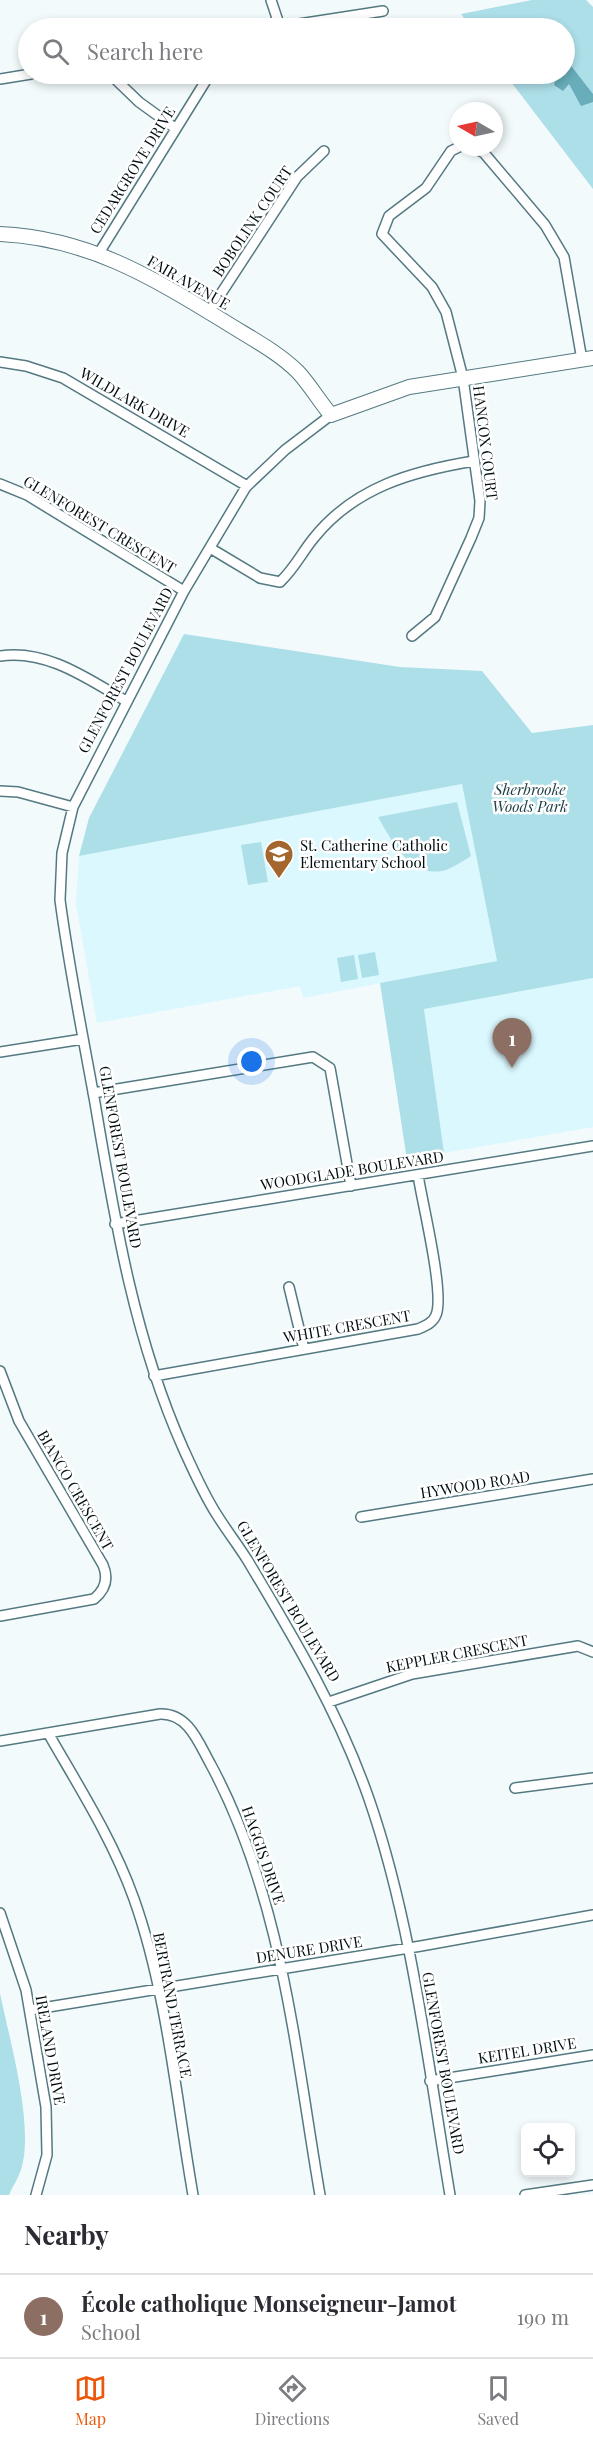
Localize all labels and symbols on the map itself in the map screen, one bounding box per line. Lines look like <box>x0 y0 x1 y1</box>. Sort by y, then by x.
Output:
north arrow <box>449 102 503 156</box>
street label: CEDARGROVE DRIVE <box>85 103 179 237</box>
street label: BOBOLINK COURT <box>208 162 296 280</box>
street label: FAIR AVENUE <box>144 250 234 314</box>
street label: WILDLARK DRIVE <box>76 362 193 442</box>
street label: HANCOX COURT <box>469 384 503 502</box>
street label: GLENFOREST CRESCENT <box>20 470 180 578</box>
street label: GLENFOREST BOULEVARD <box>73 584 177 756</box>
park label: Sherbrooke Woods Park <box>492 779 568 816</box>
place label: St. Catherine Catholic Elementary School <box>300 835 448 872</box>
school or university icon: St. Catherine Catholic Elementary School <box>263 838 295 880</box>
pin: 1 <box>492 1018 532 1068</box>
your location <box>237 1047 266 1076</box>
street label: GLENFOREST BOULEVARD <box>95 1064 147 1250</box>
street label: WOODGLADE BOULEVARD <box>258 1146 445 1195</box>
street label: WHITE CRESCENT <box>281 1305 412 1347</box>
street label: BIANCO CRESCENT <box>33 1426 119 1554</box>
street label: HYWOOD ROAD <box>419 1465 531 1503</box>
street label: GLENFOREST BOULEVARD <box>233 1517 345 1686</box>
street label: KEPPLER CRESCENT <box>384 1629 530 1677</box>
street label: HAGGIS DRIVE <box>238 1803 290 1907</box>
street label: BERTRAND TERRACE <box>149 1931 197 2079</box>
street label: DENURE DRIVE <box>254 1931 364 1967</box>
street label: GLENFOREST BOULEVARD <box>418 1970 470 2156</box>
street label: IRELAND DRIVE <box>31 1994 71 2106</box>
street label: KEITEL DRIVE <box>476 2032 578 2068</box>

